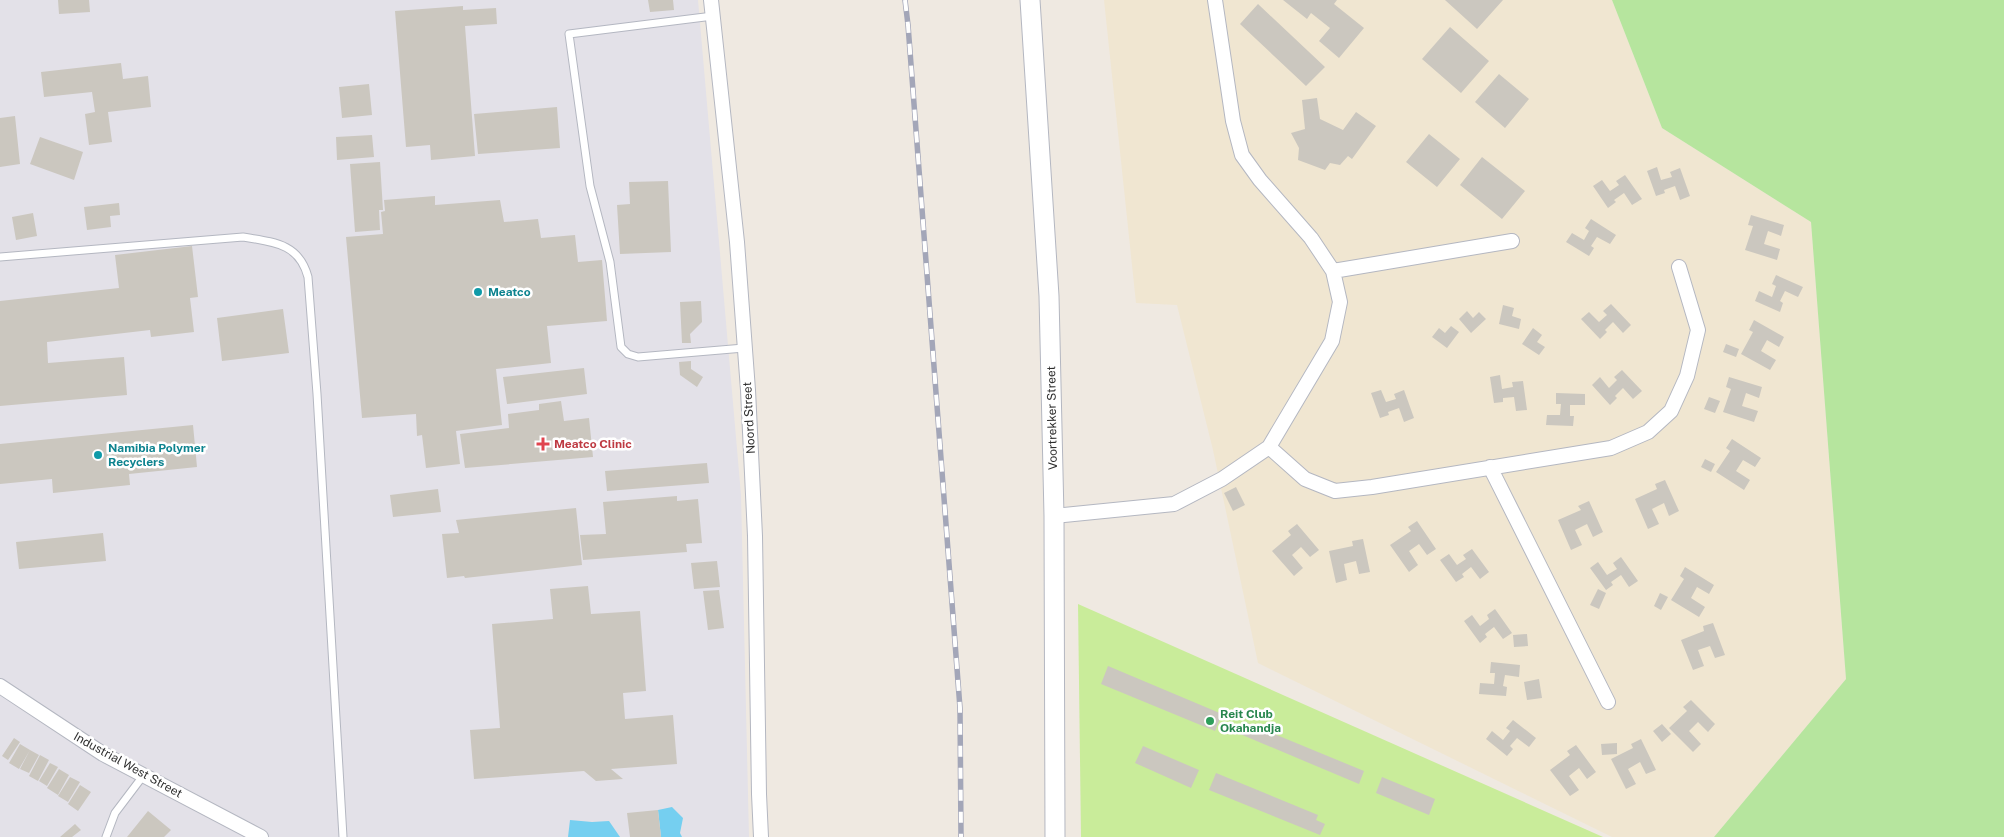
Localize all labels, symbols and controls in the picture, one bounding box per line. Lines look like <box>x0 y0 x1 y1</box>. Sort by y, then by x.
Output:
place label: Meatco <box>488 285 531 299</box>
marker: Meatco <box>472 286 484 298</box>
street label: Voortrekker Street <box>1044 365 1060 470</box>
street label: Noord Street <box>740 381 758 454</box>
marker: Meatco Clinic <box>536 437 550 451</box>
place label: Meatco Clinic <box>554 437 632 451</box>
place label: Namibia Polymer Recyclers <box>108 441 206 469</box>
marker: Namibia Polymer Recyclers <box>92 449 104 461</box>
place label: Reit Club Okahandja <box>1220 707 1281 735</box>
marker: Reit Club Okahandja <box>1204 715 1216 727</box>
street label: Industrial West Street <box>71 729 185 801</box>

